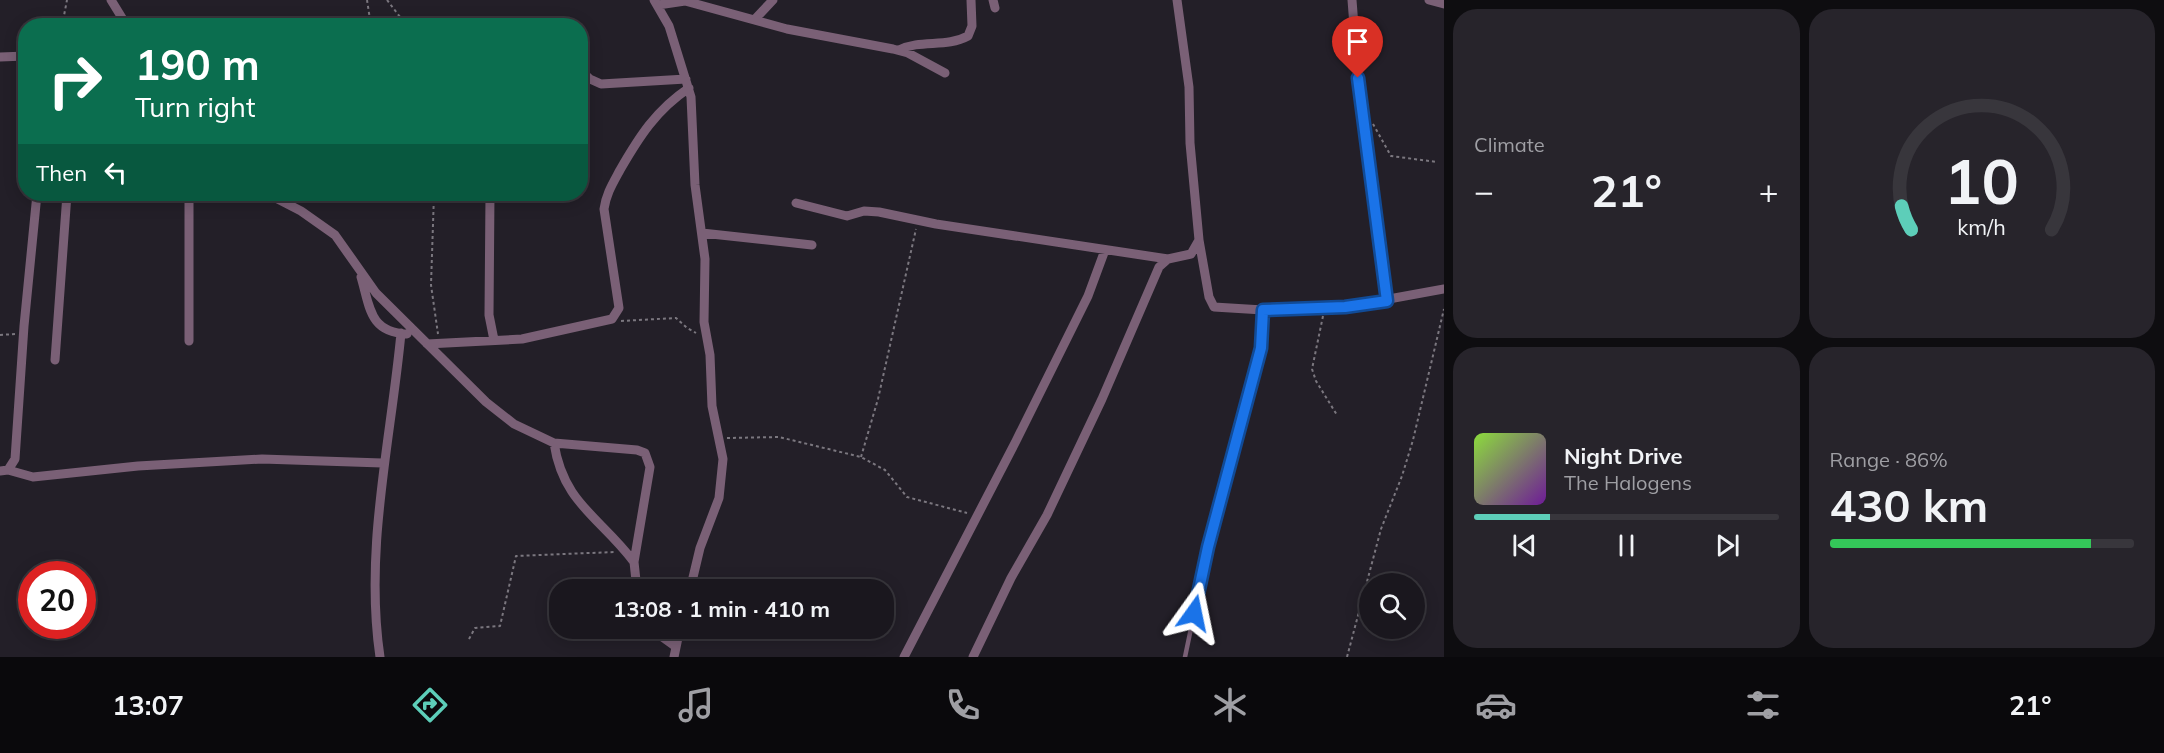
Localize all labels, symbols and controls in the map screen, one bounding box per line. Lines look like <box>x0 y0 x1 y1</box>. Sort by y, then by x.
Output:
pin <box>1332 16 1383 78</box>
icon: arrive <box>1341 25 1374 58</box>
text: 190 m <box>135 38 260 91</box>
icon: right <box>36 42 114 120</box>
text: Turn right <box>135 90 255 124</box>
text: Climate <box>1474 132 1545 157</box>
text: 10 <box>1944 141 2019 220</box>
icon: left <box>99 156 132 189</box>
text: Then <box>36 159 87 187</box>
text: 21° <box>1591 162 1662 218</box>
text: − <box>1474 170 1494 211</box>
text: + <box>1759 170 1779 211</box>
text: km/h <box>1957 214 2006 241</box>
text: Night Drive <box>1564 442 1683 470</box>
text: Range · 86% <box>1830 447 1948 472</box>
text: The Halogens <box>1564 470 1692 495</box>
text: 430 km <box>1830 477 1988 533</box>
icon: previous <box>1508 529 1541 562</box>
icon: pause <box>1610 529 1643 562</box>
icon: next <box>1711 529 1744 562</box>
speed limit sign: 20 <box>18 561 96 639</box>
map controls <box>1359 573 1425 639</box>
button: search <box>1359 573 1425 639</box>
position arrow <box>1162 581 1226 645</box>
text: 13:08 · 1 min · 410 m <box>613 595 830 623</box>
icon: directions <box>409 684 451 726</box>
icon: music <box>675 684 717 726</box>
icon: phone <box>942 684 984 726</box>
icon: climate <box>1209 684 1251 726</box>
icon: car <box>1475 684 1517 726</box>
icon: filters <box>1742 684 1784 726</box>
text: 13:07 <box>112 688 184 722</box>
text: 21° <box>2009 688 2052 722</box>

